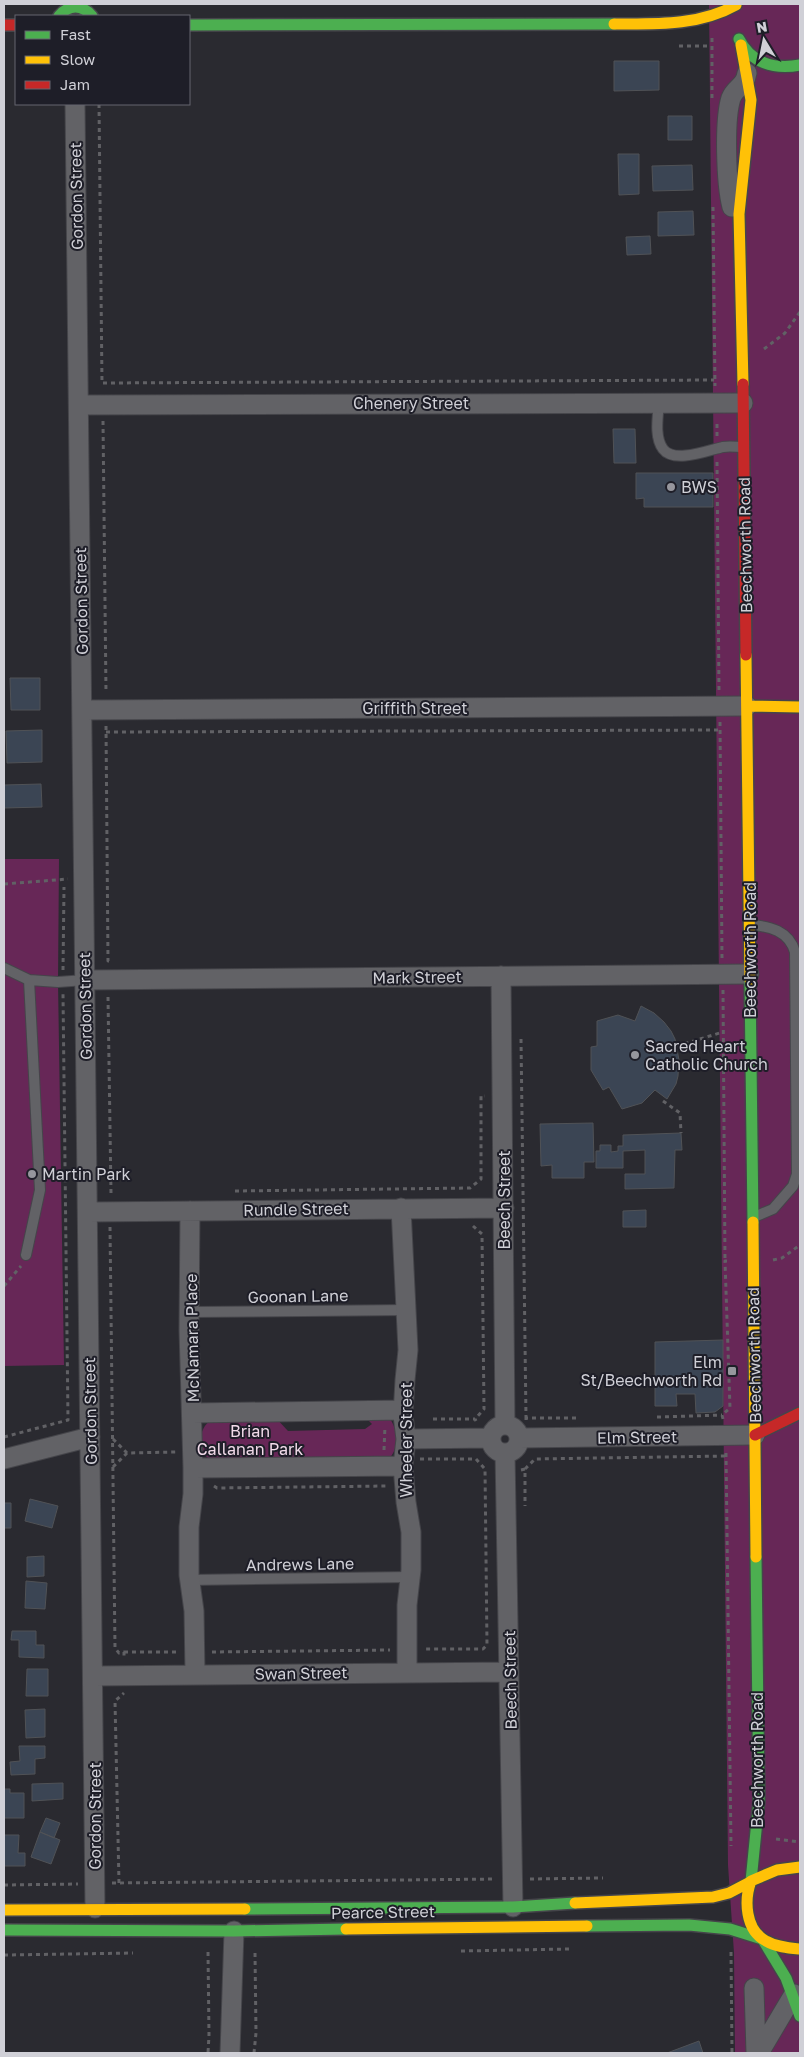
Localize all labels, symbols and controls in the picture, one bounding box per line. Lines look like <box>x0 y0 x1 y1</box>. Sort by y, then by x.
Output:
legend <box>15 15 190 105</box>
north arrow <box>739 15 789 65</box>
text: N <box>755 17 768 36</box>
text: Fast <box>60 25 91 43</box>
text: Slow <box>60 50 95 68</box>
text: Jam <box>60 75 90 93</box>
street label: Gordon Street <box>65 142 87 250</box>
street label: Chenery Street <box>353 393 469 413</box>
place label: BWS <box>681 477 717 497</box>
street label: Beechworth Road <box>734 477 756 613</box>
marker: BWS <box>665 481 677 493</box>
street label: Gordon Street <box>70 547 92 655</box>
street label: Griffith Street <box>362 698 468 718</box>
street label: Beechworth Road <box>740 882 760 1018</box>
street label: Gordon Street <box>74 952 96 1060</box>
street label: Mark Street <box>372 966 462 988</box>
place label: Sacred Heart Catholic Church <box>645 1036 768 1074</box>
marker: Sacred Heart Catholic Church <box>629 1049 641 1061</box>
street label: Beech Street <box>494 1150 514 1250</box>
place label: Martin Park <box>42 1164 131 1184</box>
marker: Martin Park <box>26 1168 38 1180</box>
street label: Rundle Street <box>243 1198 349 1220</box>
street label: McNamara Place <box>181 1274 203 1402</box>
street label: Goonan Lane <box>248 1285 348 1307</box>
street label: Beechworth Road <box>743 1287 765 1423</box>
place label: Elm St/Beechworth Rd <box>581 1352 722 1390</box>
street label: Gordon Street <box>79 1357 101 1465</box>
marker: Elm St/Beechworth Rd <box>726 1365 738 1377</box>
street label: Wheeler Street <box>396 1382 416 1498</box>
park label: Brian Callanan Park <box>197 1421 303 1459</box>
street label: Elm Street <box>597 1426 677 1448</box>
street label: Andrews Lane <box>246 1553 354 1575</box>
street label: Beech Street <box>499 1630 521 1730</box>
street label: Swan Street <box>254 1662 348 1684</box>
street label: Beechworth Road <box>747 1692 767 1828</box>
street label: Gordon Street <box>85 1762 105 1870</box>
street label: Pearce Street <box>331 1901 435 1923</box>

